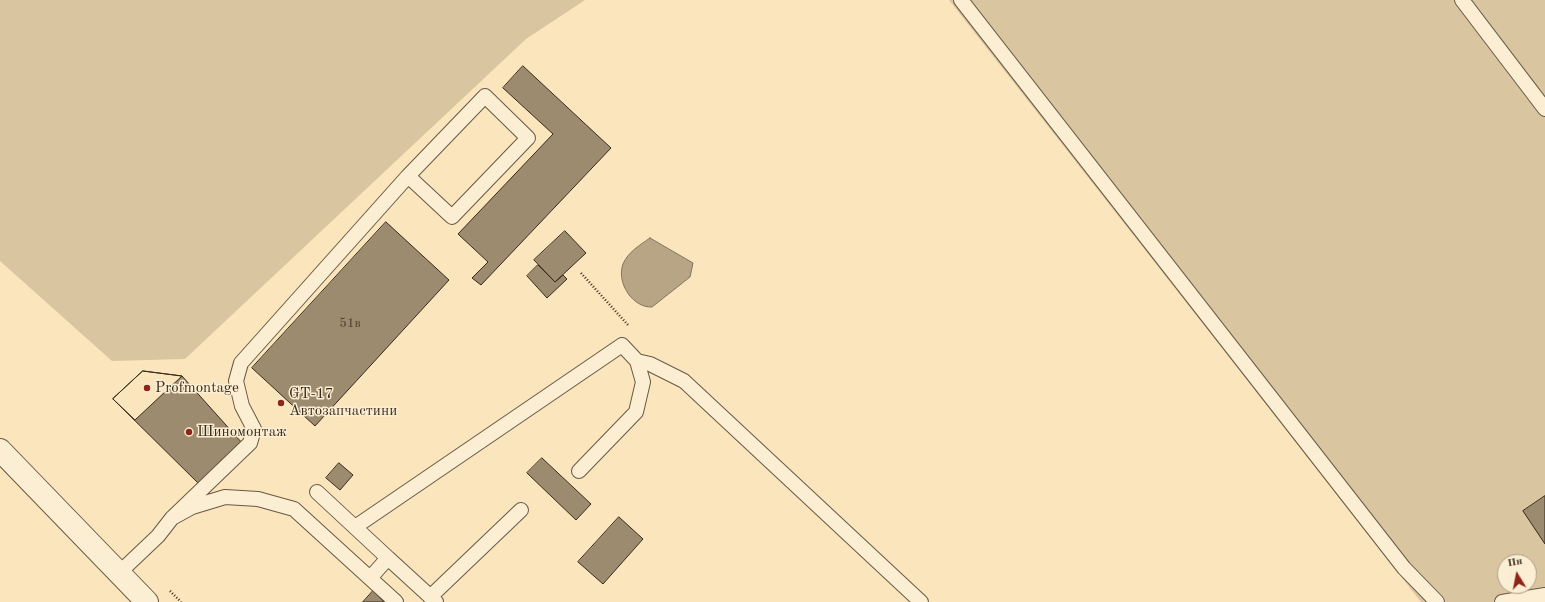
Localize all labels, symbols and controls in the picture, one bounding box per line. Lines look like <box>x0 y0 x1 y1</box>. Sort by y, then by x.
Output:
house number: 51в <box>339 316 361 332</box>
place label: Profmontage <box>155 379 239 397</box>
marker: Profmontage <box>142 383 152 393</box>
place label: GT-17 Автозапчастини <box>289 385 397 420</box>
marker: GT-17 Автозапчастини <box>276 398 286 408</box>
place label: Шиномонтаж <box>197 423 287 441</box>
marker: Шиномонтаж <box>184 427 194 437</box>
north arrow <box>1497 554 1537 594</box>
text: Пн <box>1507 556 1523 569</box>

